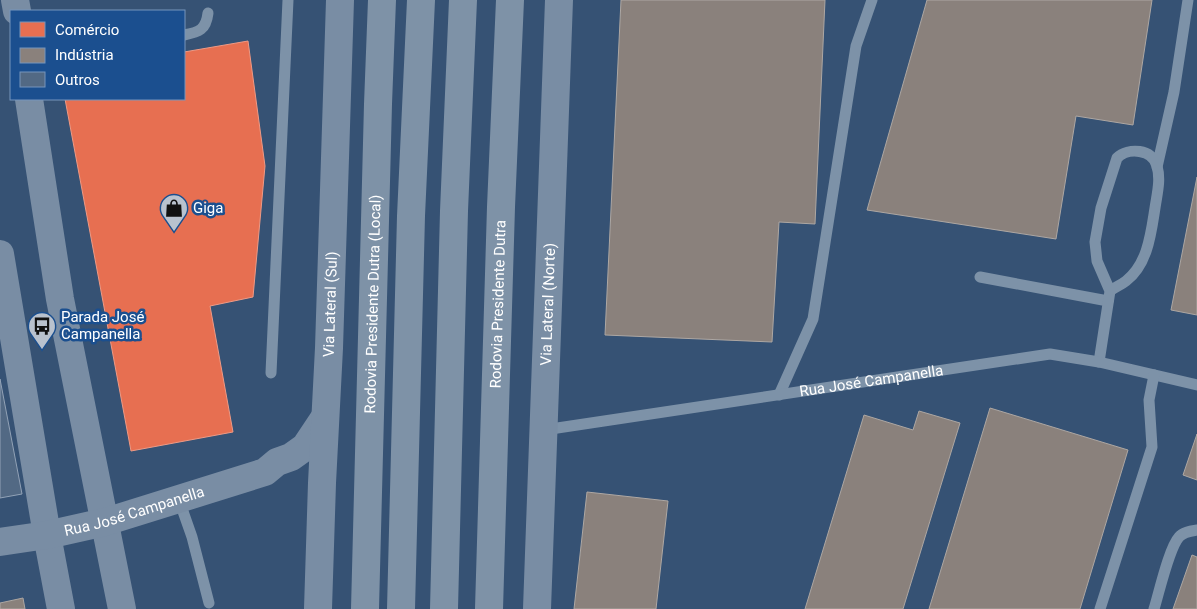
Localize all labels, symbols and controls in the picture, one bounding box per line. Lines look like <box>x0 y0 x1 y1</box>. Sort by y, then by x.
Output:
legend <box>10 10 185 100</box>
text: Comércio <box>55 21 119 39</box>
text: Indústria <box>55 46 114 64</box>
text: Outros <box>55 71 100 89</box>
shop icon: Giga <box>159 193 189 232</box>
street label: Rodovia Presidente Dutra (Local) <box>361 194 385 414</box>
place label: Giga <box>193 199 223 217</box>
street label: Rodovia Presidente Dutra <box>487 220 510 389</box>
street label: Via Lateral (Norte) <box>537 243 559 366</box>
street label: Via Lateral (Sul) <box>320 251 341 358</box>
place label: Parada José Campanella <box>61 308 144 343</box>
bus stop icon: Parada José Campanella <box>27 311 57 350</box>
street label: Rua José Campanella <box>798 361 944 401</box>
street label: Rua José Campanella <box>62 482 207 540</box>

